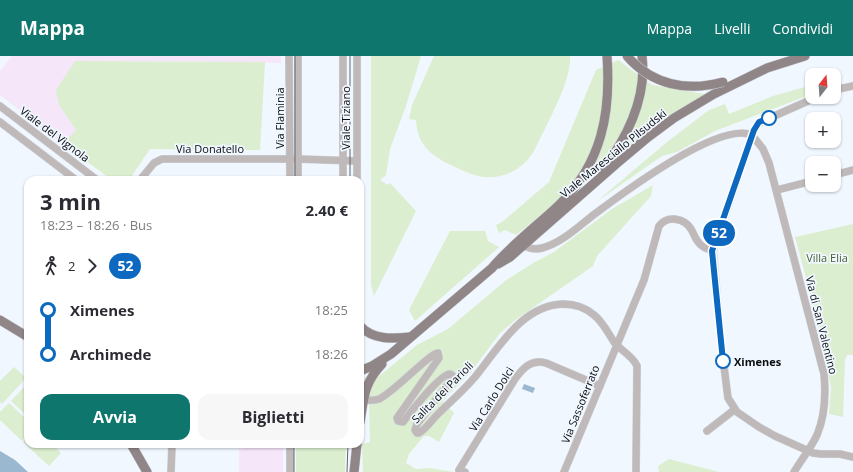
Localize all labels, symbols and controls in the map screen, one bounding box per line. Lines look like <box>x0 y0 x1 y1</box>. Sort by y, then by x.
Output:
text: Mappa <box>20 15 85 41</box>
text: Mappa <box>647 19 692 38</box>
text: Livelli <box>714 19 750 38</box>
text: Condividi <box>772 19 833 38</box>
north arrow <box>805 68 841 104</box>
map controls <box>805 68 841 192</box>
street label: Viale Tiziano <box>338 86 353 150</box>
street label: Via Flaminia <box>272 87 287 149</box>
street label: Viale del Vignola <box>17 103 93 165</box>
street label: Viale Maresciallo Pilsudski <box>557 105 669 201</box>
unlabelled marker <box>761 110 777 126</box>
button: + <box>805 112 841 148</box>
street label: Via Donatello <box>176 141 244 156</box>
button: − <box>805 156 841 192</box>
text: 3 min <box>40 186 101 216</box>
text: 2.40 € <box>306 200 348 220</box>
text: 18:23 – 18:26 · Bus <box>40 216 152 234</box>
line badge: 52 <box>701 220 737 246</box>
text: 52 <box>711 223 727 242</box>
park label: Villa Elia <box>806 250 848 265</box>
icon: walk <box>40 255 62 277</box>
icon: forward <box>81 255 103 277</box>
text: 52 <box>117 256 133 275</box>
text: 2 <box>68 257 75 275</box>
street label: Via di San Valentino <box>803 274 842 376</box>
text: Ximenes <box>70 300 134 320</box>
text: 18:25 <box>315 301 348 319</box>
text: Archimede <box>70 344 151 364</box>
text: 18:26 <box>315 345 348 363</box>
marker: Ximenes <box>715 353 731 369</box>
place label: Ximenes <box>734 354 782 369</box>
street label: Salita dei Parioli <box>408 358 476 426</box>
street label: Via Sassoferrato <box>557 362 603 445</box>
street label: Via Carlo Dolci <box>465 364 517 434</box>
button: Avvia <box>40 394 190 440</box>
button: Biglietti <box>198 394 348 440</box>

